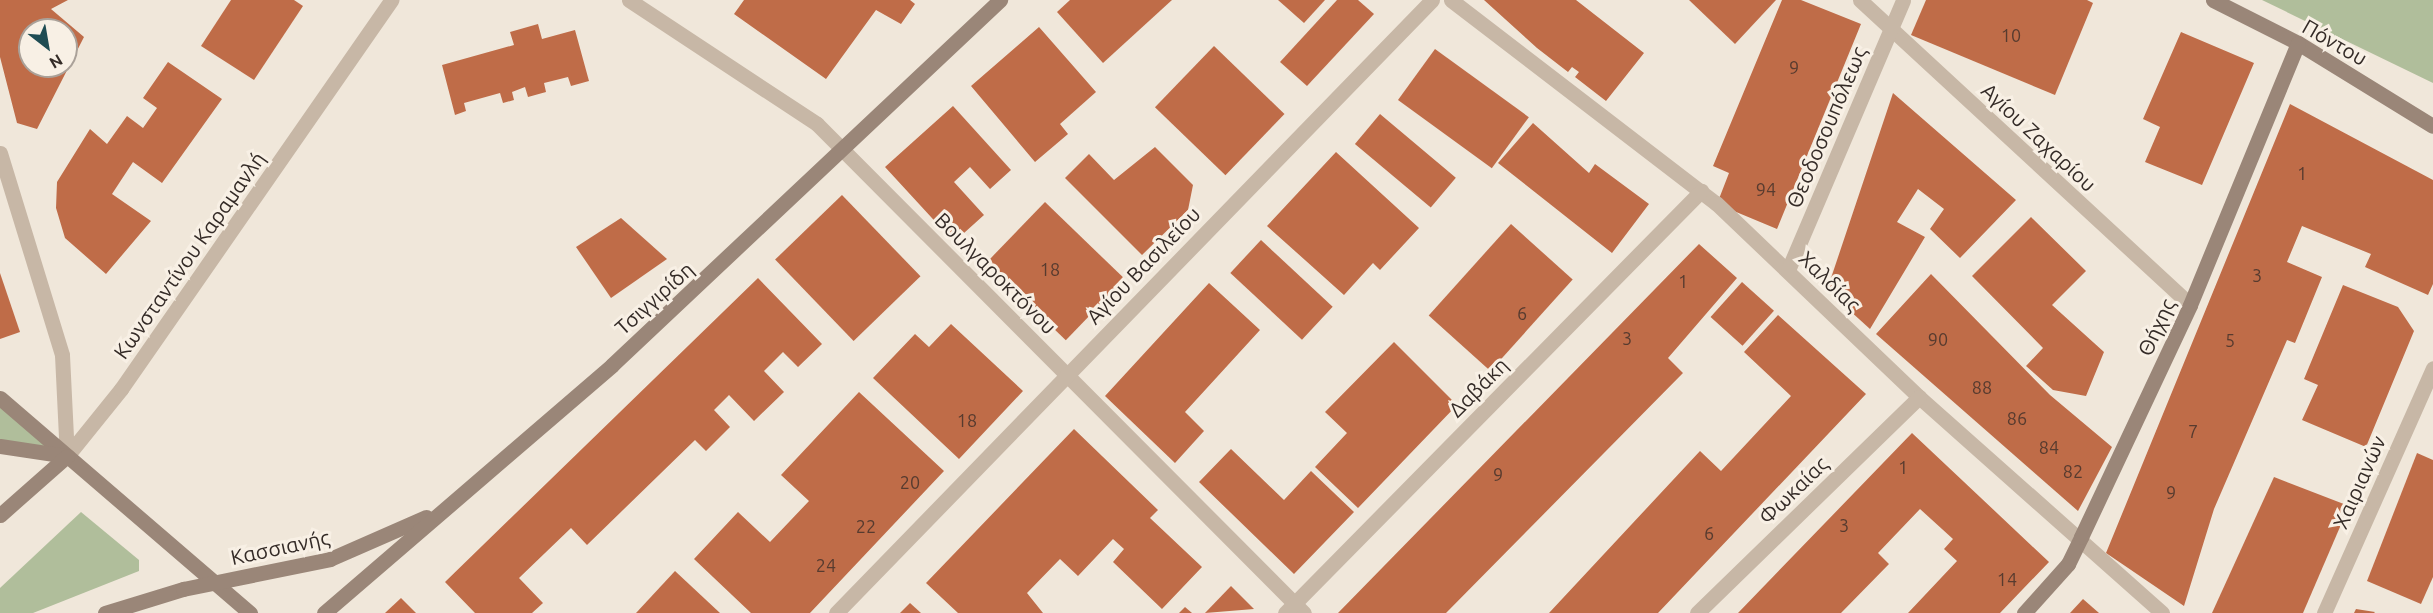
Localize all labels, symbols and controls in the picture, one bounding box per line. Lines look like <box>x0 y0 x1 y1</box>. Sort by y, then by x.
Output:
street label: Πόντου <box>2298 13 2372 71</box>
north arrow <box>18 18 78 78</box>
house number: 10 <box>2001 24 2021 46</box>
street label: Θεοδοσουπόλεως <box>1781 42 1871 212</box>
text: N <box>46 51 66 73</box>
house number: 9 <box>1789 56 1799 78</box>
street label: Αγίου Ζαχαρίου <box>1976 77 2102 197</box>
street label: Κωνσταντίνου Καραμανλή <box>108 147 270 363</box>
house number: 1 <box>2297 162 2307 184</box>
house number: 94 <box>1756 178 1776 200</box>
street label: Αγίου Βασιλείου <box>1081 201 1205 329</box>
street label: Βουλγαροκτόνου <box>930 207 1062 339</box>
street label: Χαλδίας <box>1794 246 1866 316</box>
street label: Τσιγγιρίδη <box>610 256 698 340</box>
house number: 18 <box>1040 258 1060 280</box>
house number: 3 <box>2252 264 2262 286</box>
house number: 1 <box>1678 270 1688 292</box>
street label: Θήχης <box>2132 294 2180 360</box>
house number: 6 <box>1517 302 1527 324</box>
house number: 3 <box>1622 327 1632 349</box>
house number: 90 <box>1928 328 1948 350</box>
house number: 5 <box>2225 329 2235 351</box>
street label: Δαβάκη <box>1443 352 1513 422</box>
house number: 88 <box>1972 376 1992 398</box>
house number: 86 <box>2007 407 2027 429</box>
house number: 18 <box>957 409 977 431</box>
house number: 7 <box>2188 420 2198 442</box>
street label: Χαιριανών <box>2327 432 2391 532</box>
house number: 84 <box>2039 436 2059 458</box>
street label: Φωκαίας <box>1753 451 1833 529</box>
house number: 1 <box>1898 456 1908 478</box>
house number: 82 <box>2063 460 2083 482</box>
house number: 9 <box>1493 463 1503 485</box>
house number: 20 <box>900 471 920 493</box>
house number: 9 <box>2166 481 2176 503</box>
house number: 3 <box>1839 514 1849 536</box>
house number: 22 <box>856 515 876 537</box>
house number: 6 <box>1704 522 1714 544</box>
street label: Κασσιανής <box>228 524 332 570</box>
house number: 24 <box>816 554 836 576</box>
house number: 14 <box>1997 568 2017 590</box>

